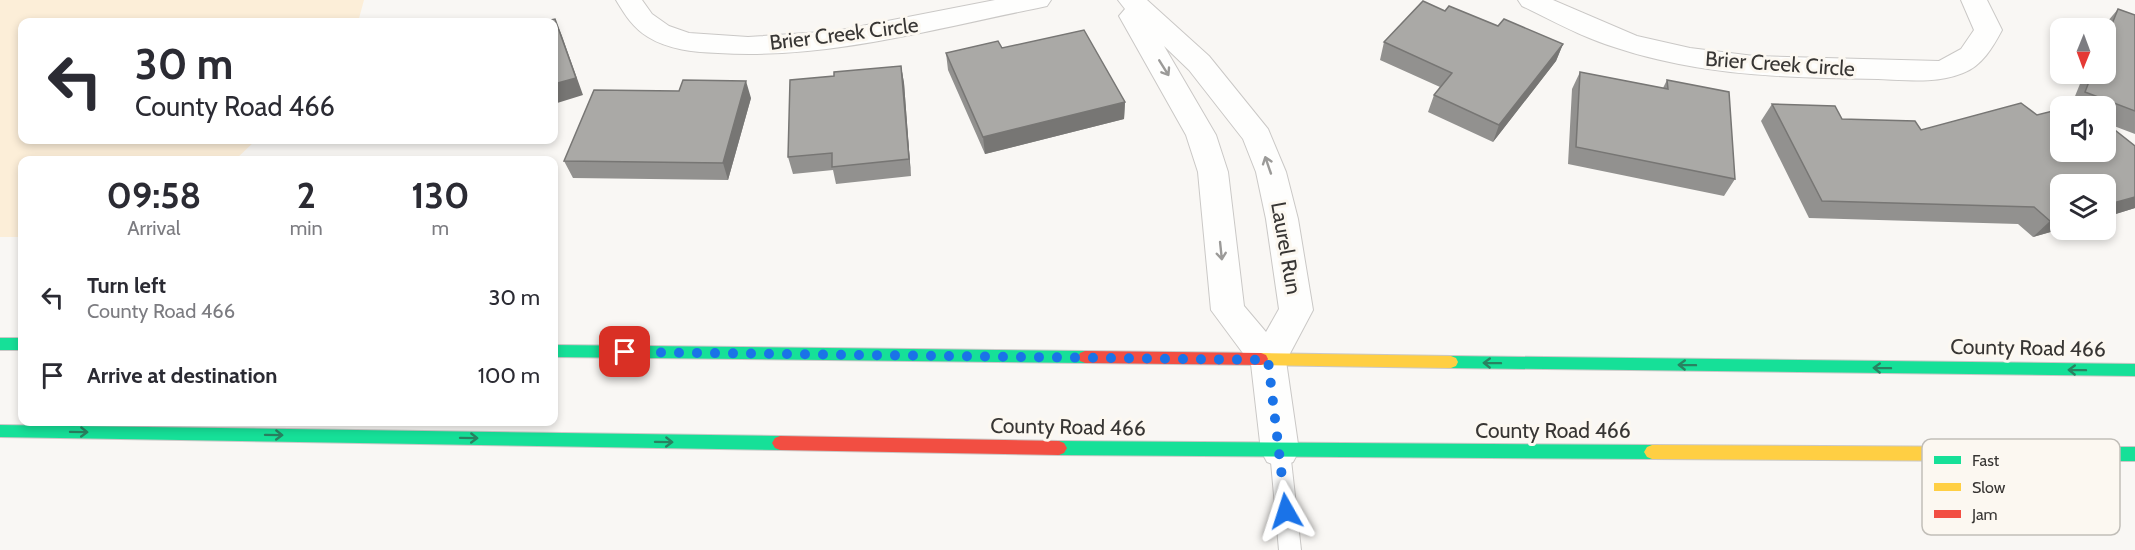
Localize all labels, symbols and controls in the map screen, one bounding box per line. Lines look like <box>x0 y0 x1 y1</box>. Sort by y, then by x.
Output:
street label: Brier Creek Circle <box>768 12 920 55</box>
north arrow <box>2050 18 2116 84</box>
map controls <box>2050 18 2116 240</box>
text: 30 m <box>135 38 233 90</box>
icon: left <box>36 42 114 120</box>
street label: Brier Creek Circle <box>1704 46 1856 81</box>
one-way arrow <box>1159 59 1171 76</box>
text: County Road 466 <box>135 90 335 123</box>
button: sound <box>2050 96 2116 162</box>
one-way arrow <box>1262 156 1273 175</box>
text: 09:58 <box>107 173 201 217</box>
text: 2 <box>297 173 316 217</box>
text: 130 <box>411 173 469 217</box>
button: layers <box>2050 174 2116 240</box>
street label: Laurel Run <box>1266 200 1307 296</box>
text: Arrival <box>127 216 181 240</box>
text: min <box>290 216 323 240</box>
text: m <box>432 216 449 240</box>
one-way arrow <box>1216 241 1227 261</box>
text: Turn left <box>87 272 166 299</box>
icon: left <box>36 281 69 314</box>
text: 30 m <box>488 284 540 311</box>
text: County Road 466 <box>87 299 235 323</box>
pin <box>599 326 650 377</box>
street label: County Road 466 <box>1950 334 2106 361</box>
icon: arrive <box>608 335 641 368</box>
one-way arrow <box>1482 357 1502 369</box>
icon: arrive <box>36 359 69 392</box>
one-way arrow <box>1677 359 1697 371</box>
text: Arrive at destination <box>87 362 277 389</box>
text: 100 m <box>478 362 540 389</box>
one-way arrow <box>1872 362 1892 373</box>
one-way arrow <box>2067 364 2087 376</box>
street label: County Road 466 <box>990 413 1146 440</box>
street label: County Road 466 <box>1475 418 1631 443</box>
one-way arrow <box>69 426 89 438</box>
one-way arrow <box>264 430 284 441</box>
one-way arrow <box>459 433 479 444</box>
one-way arrow <box>654 436 674 447</box>
legend <box>1922 439 2120 535</box>
text: Fast <box>1972 451 2000 470</box>
text: Slow <box>1972 478 2006 497</box>
position arrow <box>1254 479 1318 543</box>
text: Jam <box>1971 505 1998 524</box>

